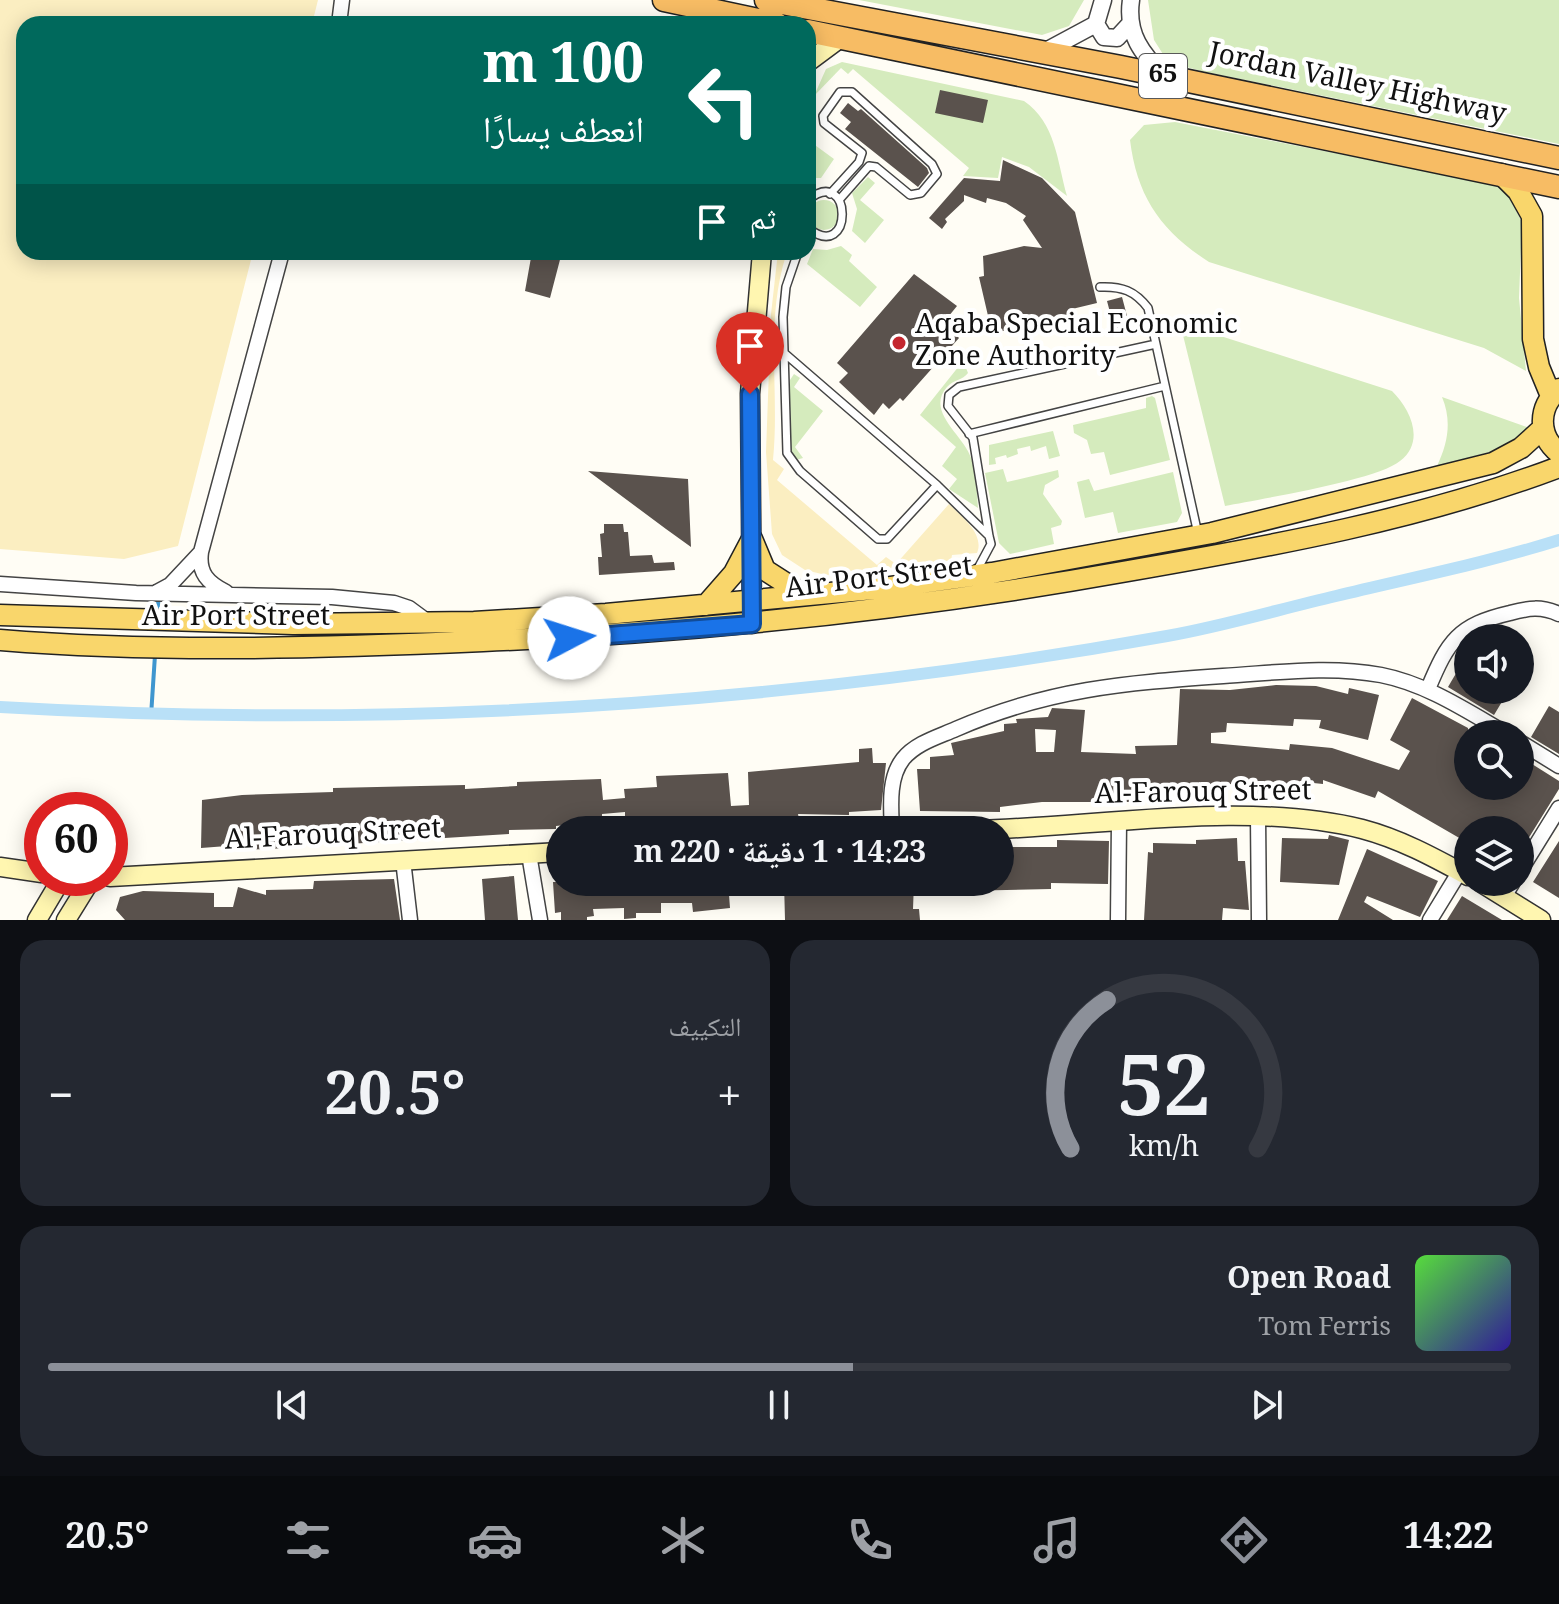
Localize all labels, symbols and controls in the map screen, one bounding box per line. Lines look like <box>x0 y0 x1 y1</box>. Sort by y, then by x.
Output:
text: 100 m <box>482 22 644 118</box>
street label: Jordan Valley Highway <box>1203 31 1510 141</box>
icon: left <box>672 48 776 152</box>
road number: 65 <box>1139 54 1187 98</box>
text: انعطف يسارًا <box>483 104 644 165</box>
text: ثم <box>750 197 776 248</box>
icon: arrive <box>690 200 734 244</box>
place label: Aqaba Special Economic Zone Authority <box>915 303 1238 383</box>
pin <box>716 312 784 394</box>
icon: arrive <box>728 324 772 368</box>
marker: Aqaba Special Economic Zone Authority <box>890 334 908 352</box>
street label: Air Port Street <box>783 545 976 615</box>
street label: Air Port Street <box>142 595 330 643</box>
position arrow <box>527 596 611 680</box>
map controls <box>1454 624 1534 896</box>
button: sound <box>1454 624 1534 704</box>
button: search <box>1454 720 1534 800</box>
street label: Al-Farouq Street <box>1094 769 1312 821</box>
speed limit sign: 60 <box>24 792 128 896</box>
street label: Al-Farouq Street <box>223 807 443 867</box>
button: layers <box>1454 816 1534 896</box>
text: 14:23 · 1 دقيقة · 220 m <box>634 830 926 881</box>
text: التكييف <box>669 1008 742 1052</box>
text: 52 <box>1118 1026 1211 1168</box>
text: 20.5° <box>325 1050 466 1152</box>
text: − <box>48 1064 73 1139</box>
text: + <box>717 1064 741 1139</box>
text: km/h <box>1129 1125 1199 1174</box>
text: Open Road <box>1227 1256 1391 1307</box>
text: Tom Ferris <box>1258 1307 1391 1351</box>
icon: previous <box>270 1383 314 1427</box>
icon: pause <box>757 1383 801 1427</box>
icon: next <box>1245 1383 1289 1427</box>
text: 20.5° <box>66 1510 149 1571</box>
text: 14:22 <box>1403 1510 1493 1571</box>
icon: filters <box>280 1512 336 1568</box>
icon: car <box>467 1512 523 1568</box>
icon: climate <box>655 1512 711 1568</box>
icon: phone <box>842 1512 898 1568</box>
icon: music <box>1029 1512 1085 1568</box>
icon: directions <box>1216 1512 1272 1568</box>

